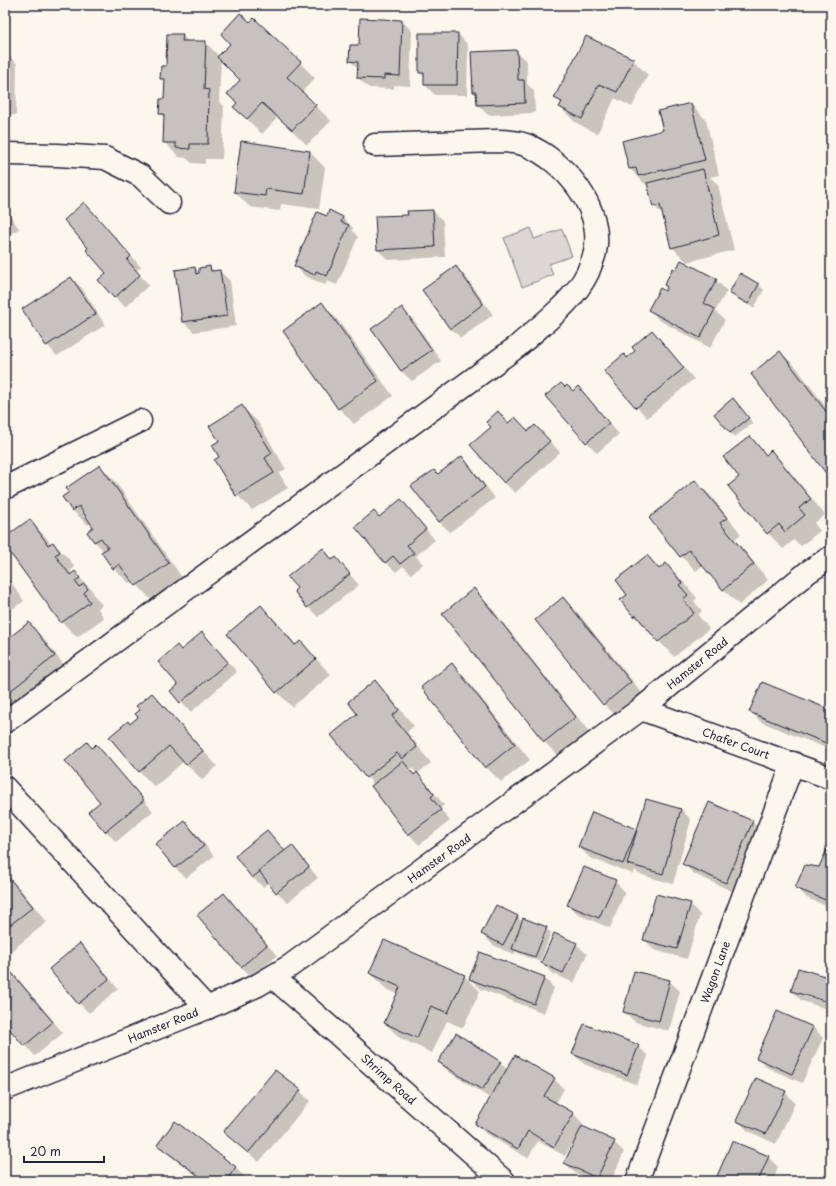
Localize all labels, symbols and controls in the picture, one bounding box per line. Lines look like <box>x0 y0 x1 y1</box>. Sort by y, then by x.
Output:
street label: Hamster Road <box>663 633 731 693</box>
street label: Chafer Court <box>700 723 773 763</box>
street label: Hamster Road <box>404 829 474 887</box>
street label: Wagon Lane <box>696 938 734 1006</box>
street label: Hamster Road <box>125 1003 201 1047</box>
street label: Shrimp Road <box>358 1050 421 1109</box>
scale bar <box>24 1138 104 1164</box>
text: 20 m <box>30 1142 61 1160</box>

